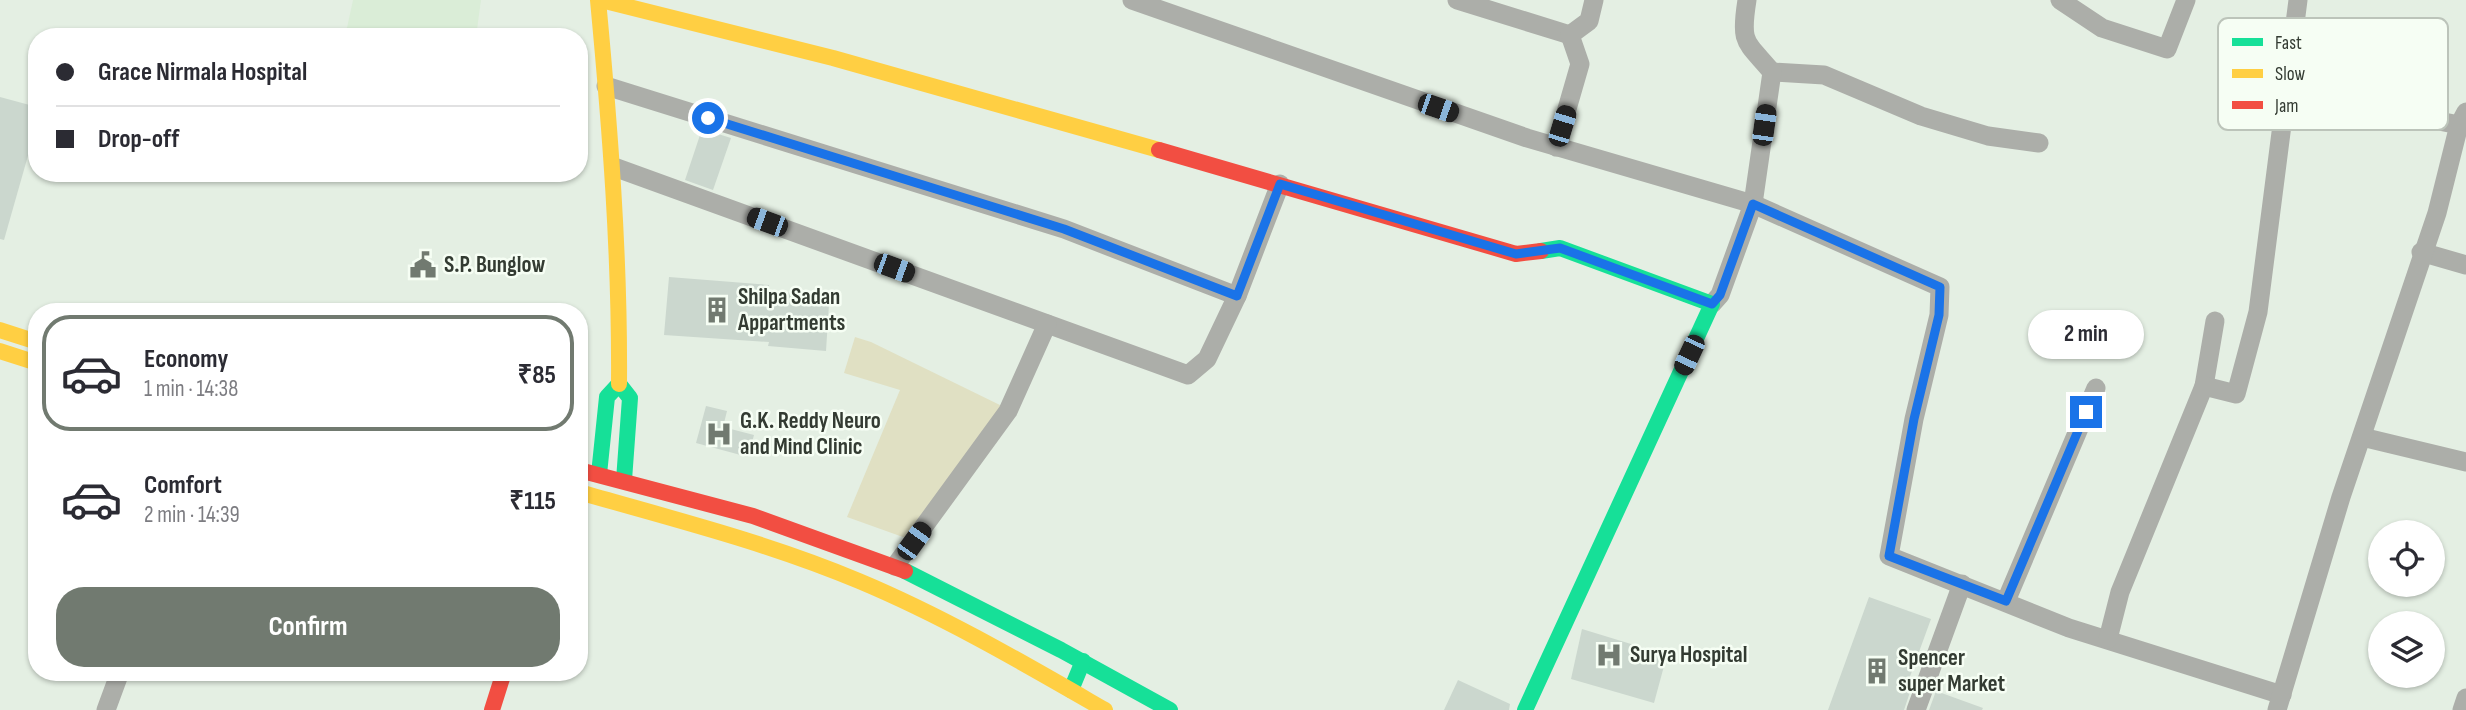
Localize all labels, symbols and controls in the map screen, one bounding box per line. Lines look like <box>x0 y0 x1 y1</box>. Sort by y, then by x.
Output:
legend <box>2218 18 2448 130</box>
text: Fast <box>2275 32 2302 55</box>
text: Grace Nirmala Hospital <box>98 57 307 88</box>
text: Slow <box>2275 63 2305 86</box>
car <box>1415 91 1462 125</box>
text: Jam <box>2274 95 2298 118</box>
route start <box>692 102 724 134</box>
car <box>1546 103 1579 149</box>
car <box>1751 103 1778 147</box>
text: Drop-off <box>98 124 179 155</box>
car <box>744 205 791 239</box>
public building icon: S.P. Bunglow <box>408 250 438 280</box>
place label: S.P. Bunglow <box>444 251 545 279</box>
car <box>871 251 918 285</box>
place label: Shilpa Sadan Appartments <box>737 283 846 337</box>
building icon: Shilpa Sadan Appartments <box>702 295 732 325</box>
callout: 2 min <box>2028 310 2144 360</box>
text: 2 min <box>2064 320 2108 348</box>
car <box>1671 332 1708 378</box>
icon: car <box>60 342 123 405</box>
text: Economy <box>144 344 228 375</box>
text: ₹85 <box>517 360 556 391</box>
text: 1 min · 14:38 <box>144 375 238 403</box>
route end <box>2070 396 2102 428</box>
place label: G.K. Reddy Neuro and Mind Clinic <box>740 407 881 461</box>
hospital icon: G.K. Reddy Neuro and Mind Clinic <box>704 419 734 449</box>
icon: car <box>60 468 123 531</box>
text: Comfort <box>144 470 222 501</box>
text: ₹115 <box>509 486 556 517</box>
text: 2 min · 14:39 <box>144 501 240 529</box>
car <box>894 518 935 564</box>
map controls <box>2368 520 2445 688</box>
button: locate <box>2368 520 2445 597</box>
button: Confirm <box>56 587 560 667</box>
button: layers <box>2368 611 2445 688</box>
hospital icon: Surya Hospital <box>1594 640 1624 670</box>
place label: Surya Hospital <box>1630 641 1747 669</box>
place label: Spencer super Market <box>1898 644 2005 698</box>
building icon: Spencer super Market <box>1862 656 1892 686</box>

